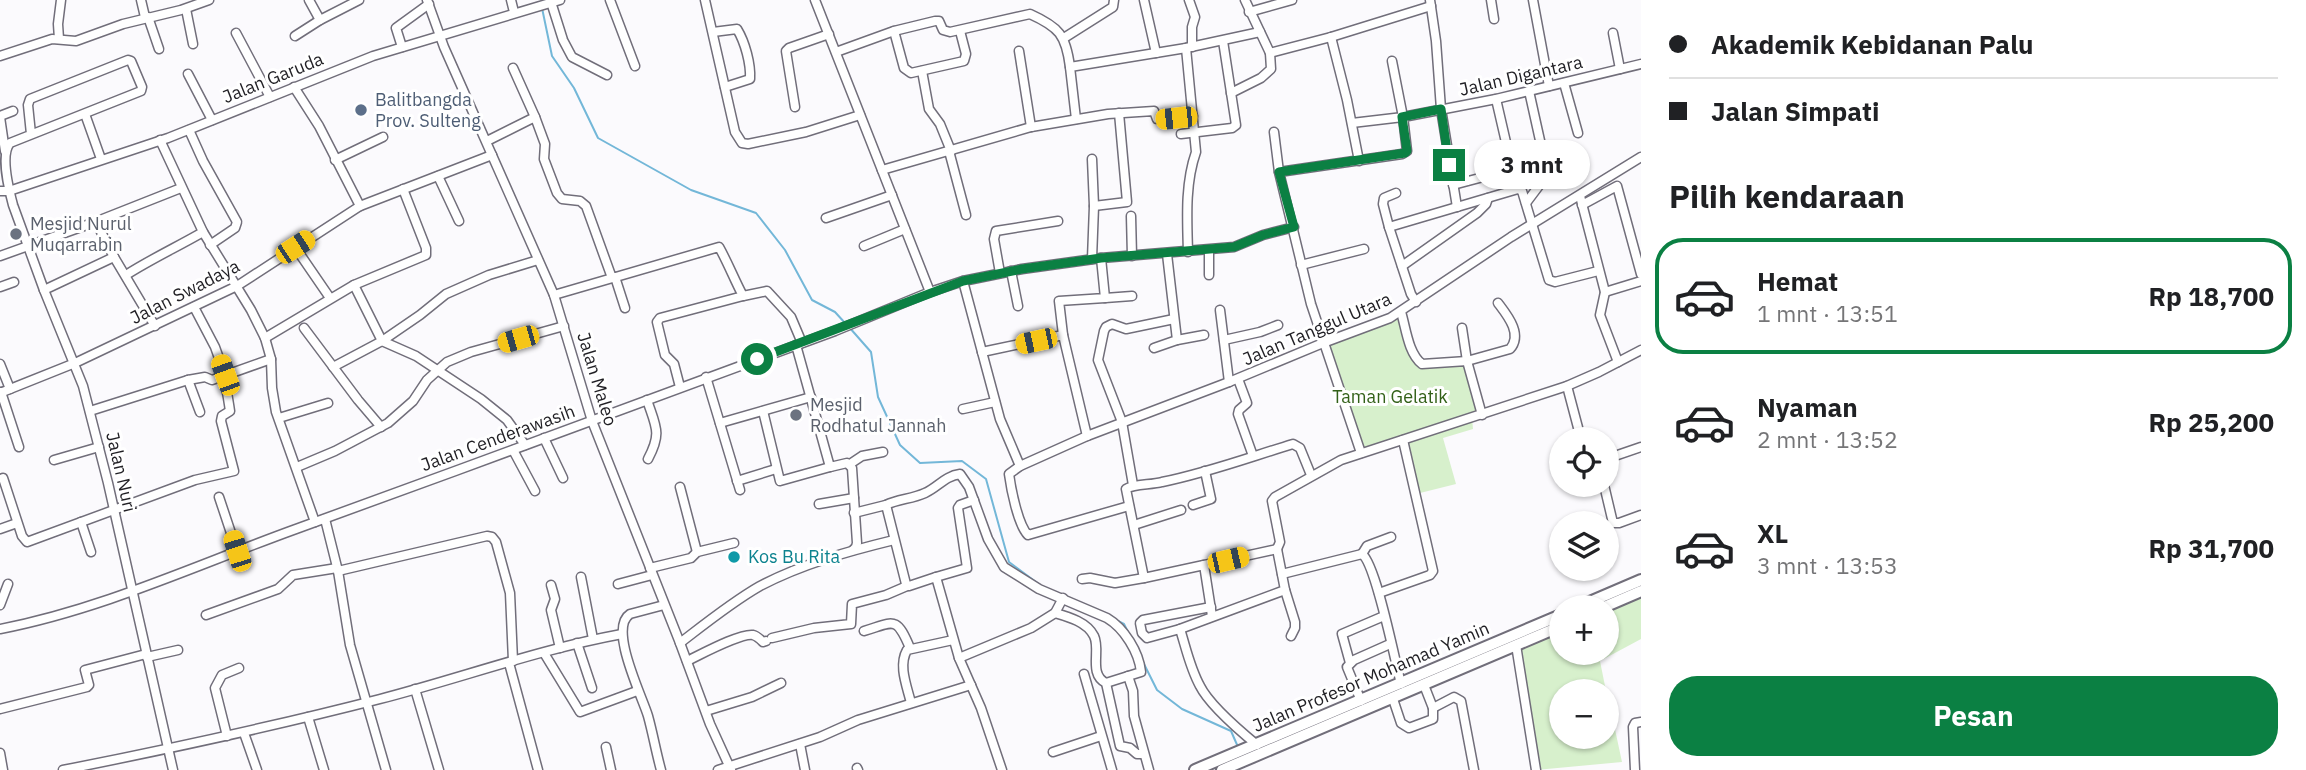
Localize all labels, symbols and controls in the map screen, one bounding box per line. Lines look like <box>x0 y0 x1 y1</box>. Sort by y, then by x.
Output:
text: Akademik Kebidanan Palu <box>1711 27 2034 61</box>
street label: Jalan Garuda <box>219 47 327 108</box>
street label: Jalan Digantara <box>1457 50 1585 101</box>
place label: Balitbangda Prov. Sulteng <box>375 88 481 132</box>
text: Jalan Simpati <box>1711 94 1879 128</box>
marker: Balitbangda Prov. Sulteng <box>353 102 369 118</box>
car <box>1155 105 1198 131</box>
callout: 3 mnt <box>1474 140 1589 190</box>
route end <box>1433 149 1465 181</box>
text: 3 mnt <box>1501 149 1563 179</box>
text: Pilih kendaraan <box>1669 175 1905 217</box>
place label: Mesjid Nurul Muqarrabin <box>30 212 132 256</box>
marker: Mesjid Nurul Muqarrabin <box>8 226 24 242</box>
car <box>272 227 319 267</box>
street label: Jalan Swadaya <box>126 254 244 329</box>
text: Hemat <box>1757 264 1838 298</box>
icon: car <box>1673 265 1736 328</box>
text: Rp 18,700 <box>2148 279 2274 313</box>
street label: Jalan Tanggul Utara <box>1239 287 1395 370</box>
text: 1 mnt · 13:51 <box>1757 298 1898 328</box>
car <box>495 323 542 355</box>
car <box>1014 326 1059 356</box>
street label: Jalan Maleo <box>572 329 623 429</box>
route start <box>741 343 773 375</box>
car <box>208 352 243 398</box>
park label: Taman Gelatik <box>1332 385 1448 408</box>
text: Nyaman <box>1757 390 1858 424</box>
icon: car <box>1673 391 1736 454</box>
place label: Mesjid Rodhatul Jannah <box>810 393 946 437</box>
street label: Jalan Cenderawasih <box>418 399 578 476</box>
text: Rp 25,200 <box>2148 405 2274 439</box>
marker: Mesjid Rodhatul Jannah <box>788 407 804 423</box>
text: 2 mnt · 13:52 <box>1757 424 1898 454</box>
map controls <box>1549 427 1619 749</box>
button: locate <box>1549 427 1619 497</box>
street label: Jalan Nuri <box>101 429 142 514</box>
button: layers <box>1549 511 1619 581</box>
text: XL <box>1757 516 1788 550</box>
icon: car <box>1673 517 1736 580</box>
car <box>221 528 254 574</box>
text: Rp 31,700 <box>2148 531 2274 565</box>
place label: Kos Bu Rita <box>748 545 841 568</box>
car <box>1206 545 1251 575</box>
marker: Kos Bu Rita <box>726 549 742 565</box>
text: 3 mnt · 13:53 <box>1757 550 1898 580</box>
button: + <box>1549 595 1619 665</box>
street label: Jalan Profesor Mohamad Yamin <box>1249 616 1493 737</box>
button: Pesan <box>1669 676 2278 756</box>
button: − <box>1549 679 1619 749</box>

